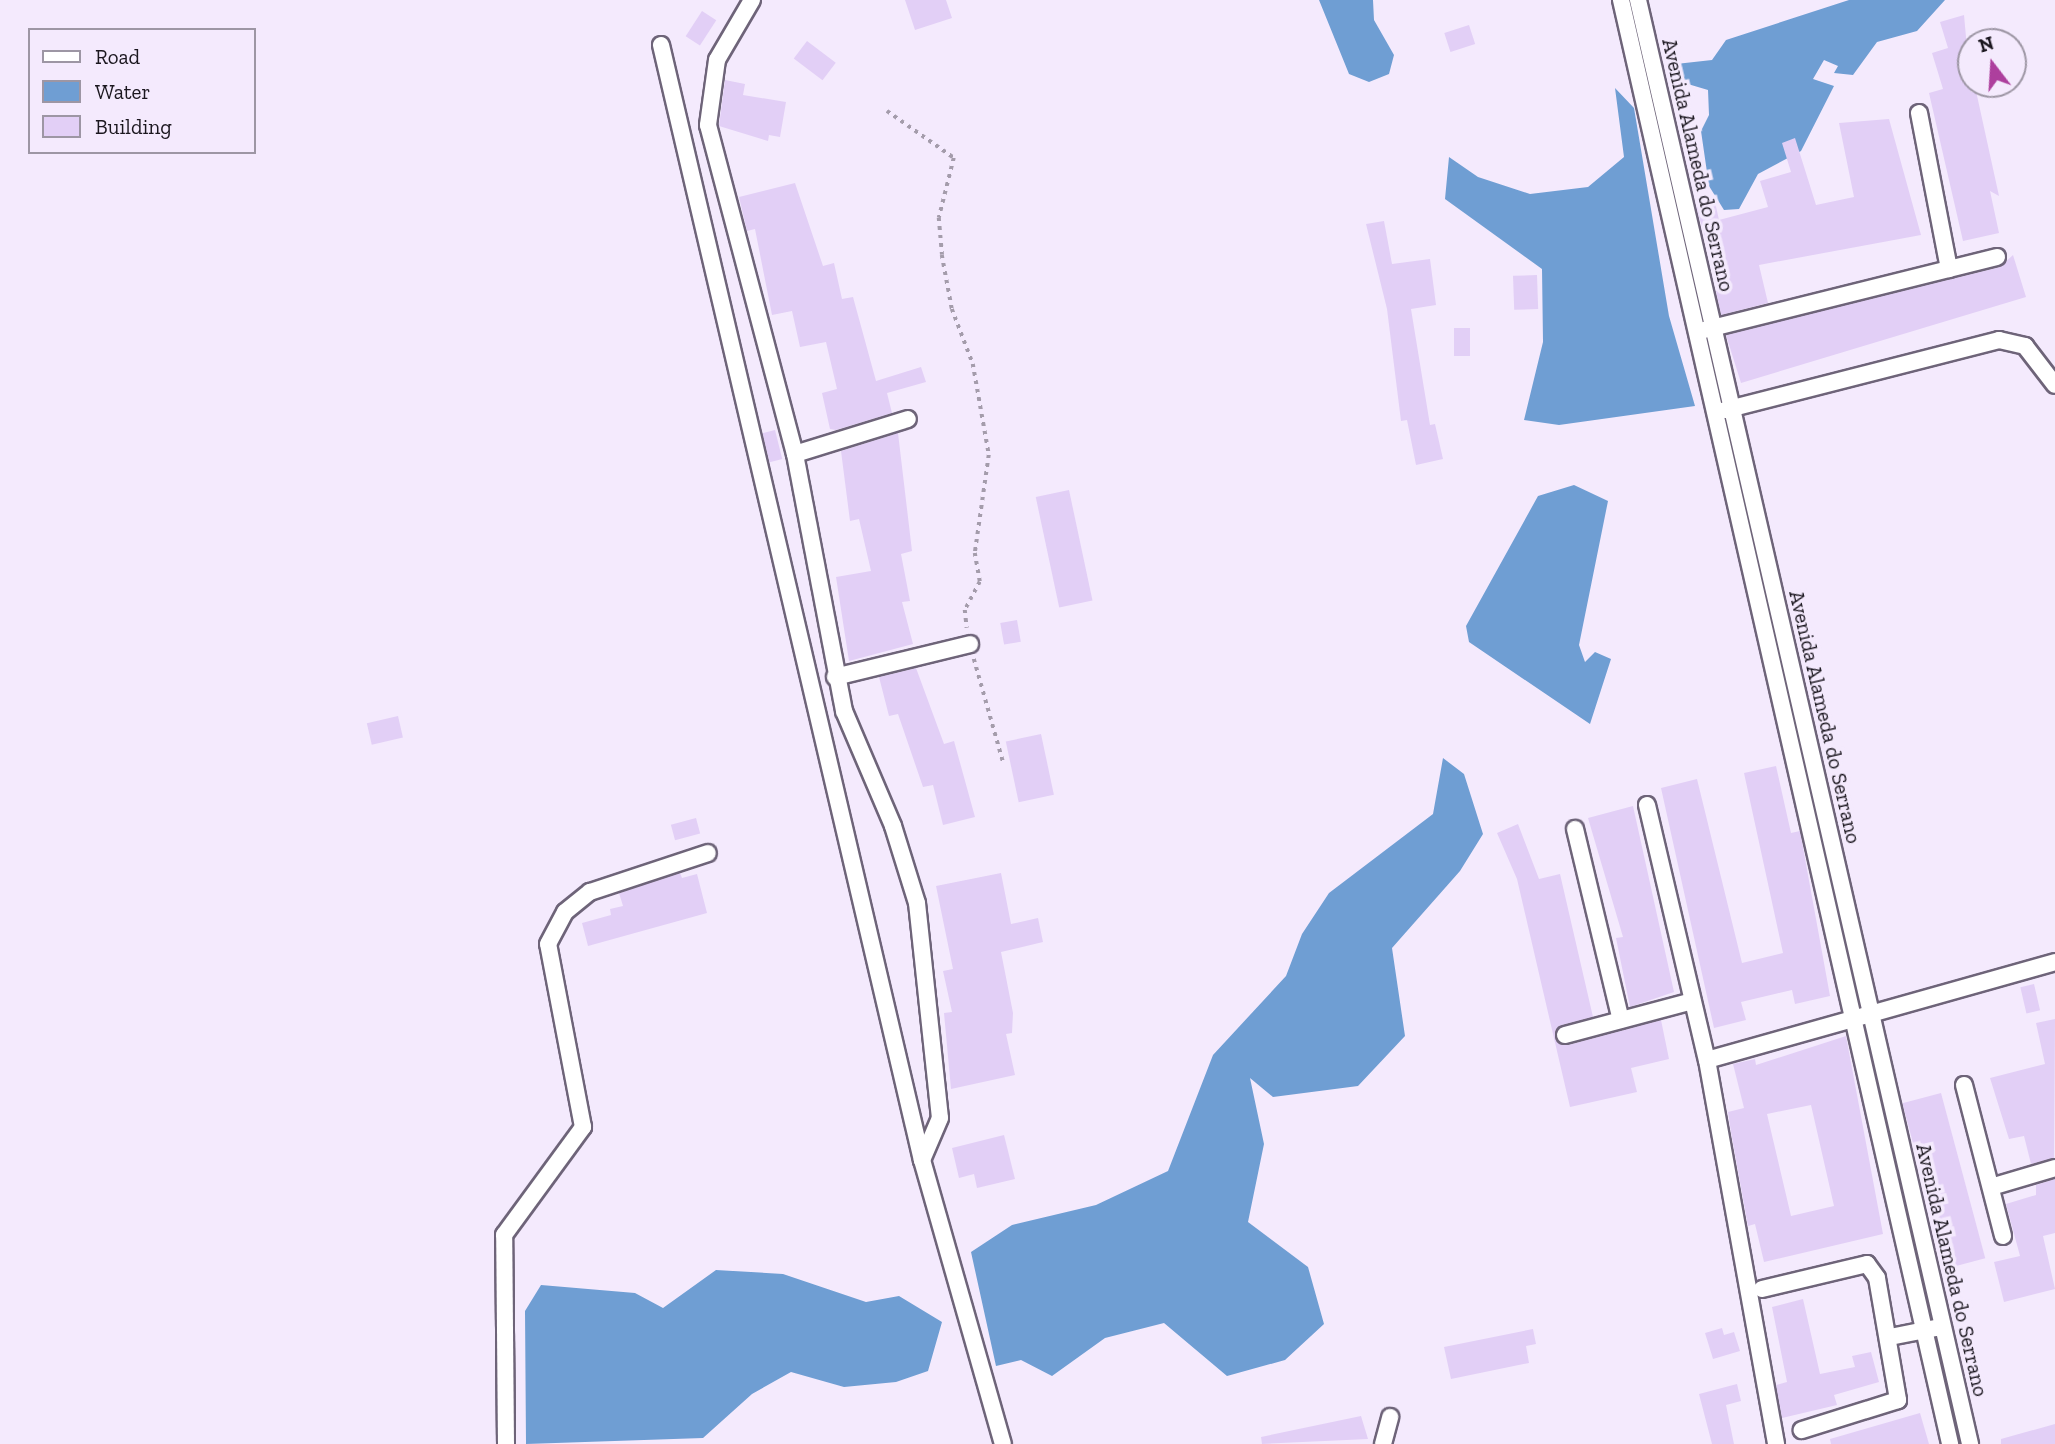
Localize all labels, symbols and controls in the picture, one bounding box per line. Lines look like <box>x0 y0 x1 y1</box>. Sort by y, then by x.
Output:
legend <box>28 28 256 154</box>
north arrow <box>1957 28 2027 98</box>
text: N <box>1976 31 1997 57</box>
street label: Avenida Alameda do Serrano <box>1657 36 1739 294</box>
text: Road <box>95 44 140 69</box>
text: Water <box>95 79 150 104</box>
text: Building <box>95 114 172 139</box>
street label: Avenida Alameda do Serrano <box>1784 588 1866 846</box>
street label: Avenida Alameda do Serrano <box>1911 1141 1993 1399</box>

